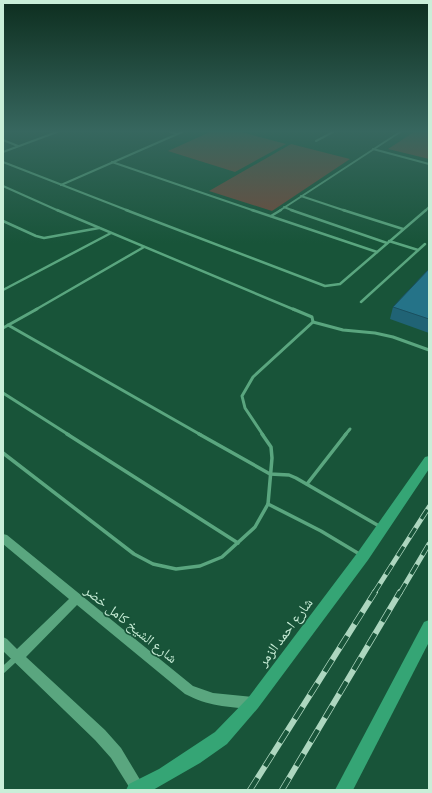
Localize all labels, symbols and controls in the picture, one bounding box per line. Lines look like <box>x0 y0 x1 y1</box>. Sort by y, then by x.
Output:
street label: شارع الشيخ كامل خضر <box>79 581 180 668</box>
street label: شارع احمد الزمر <box>254 595 317 671</box>

